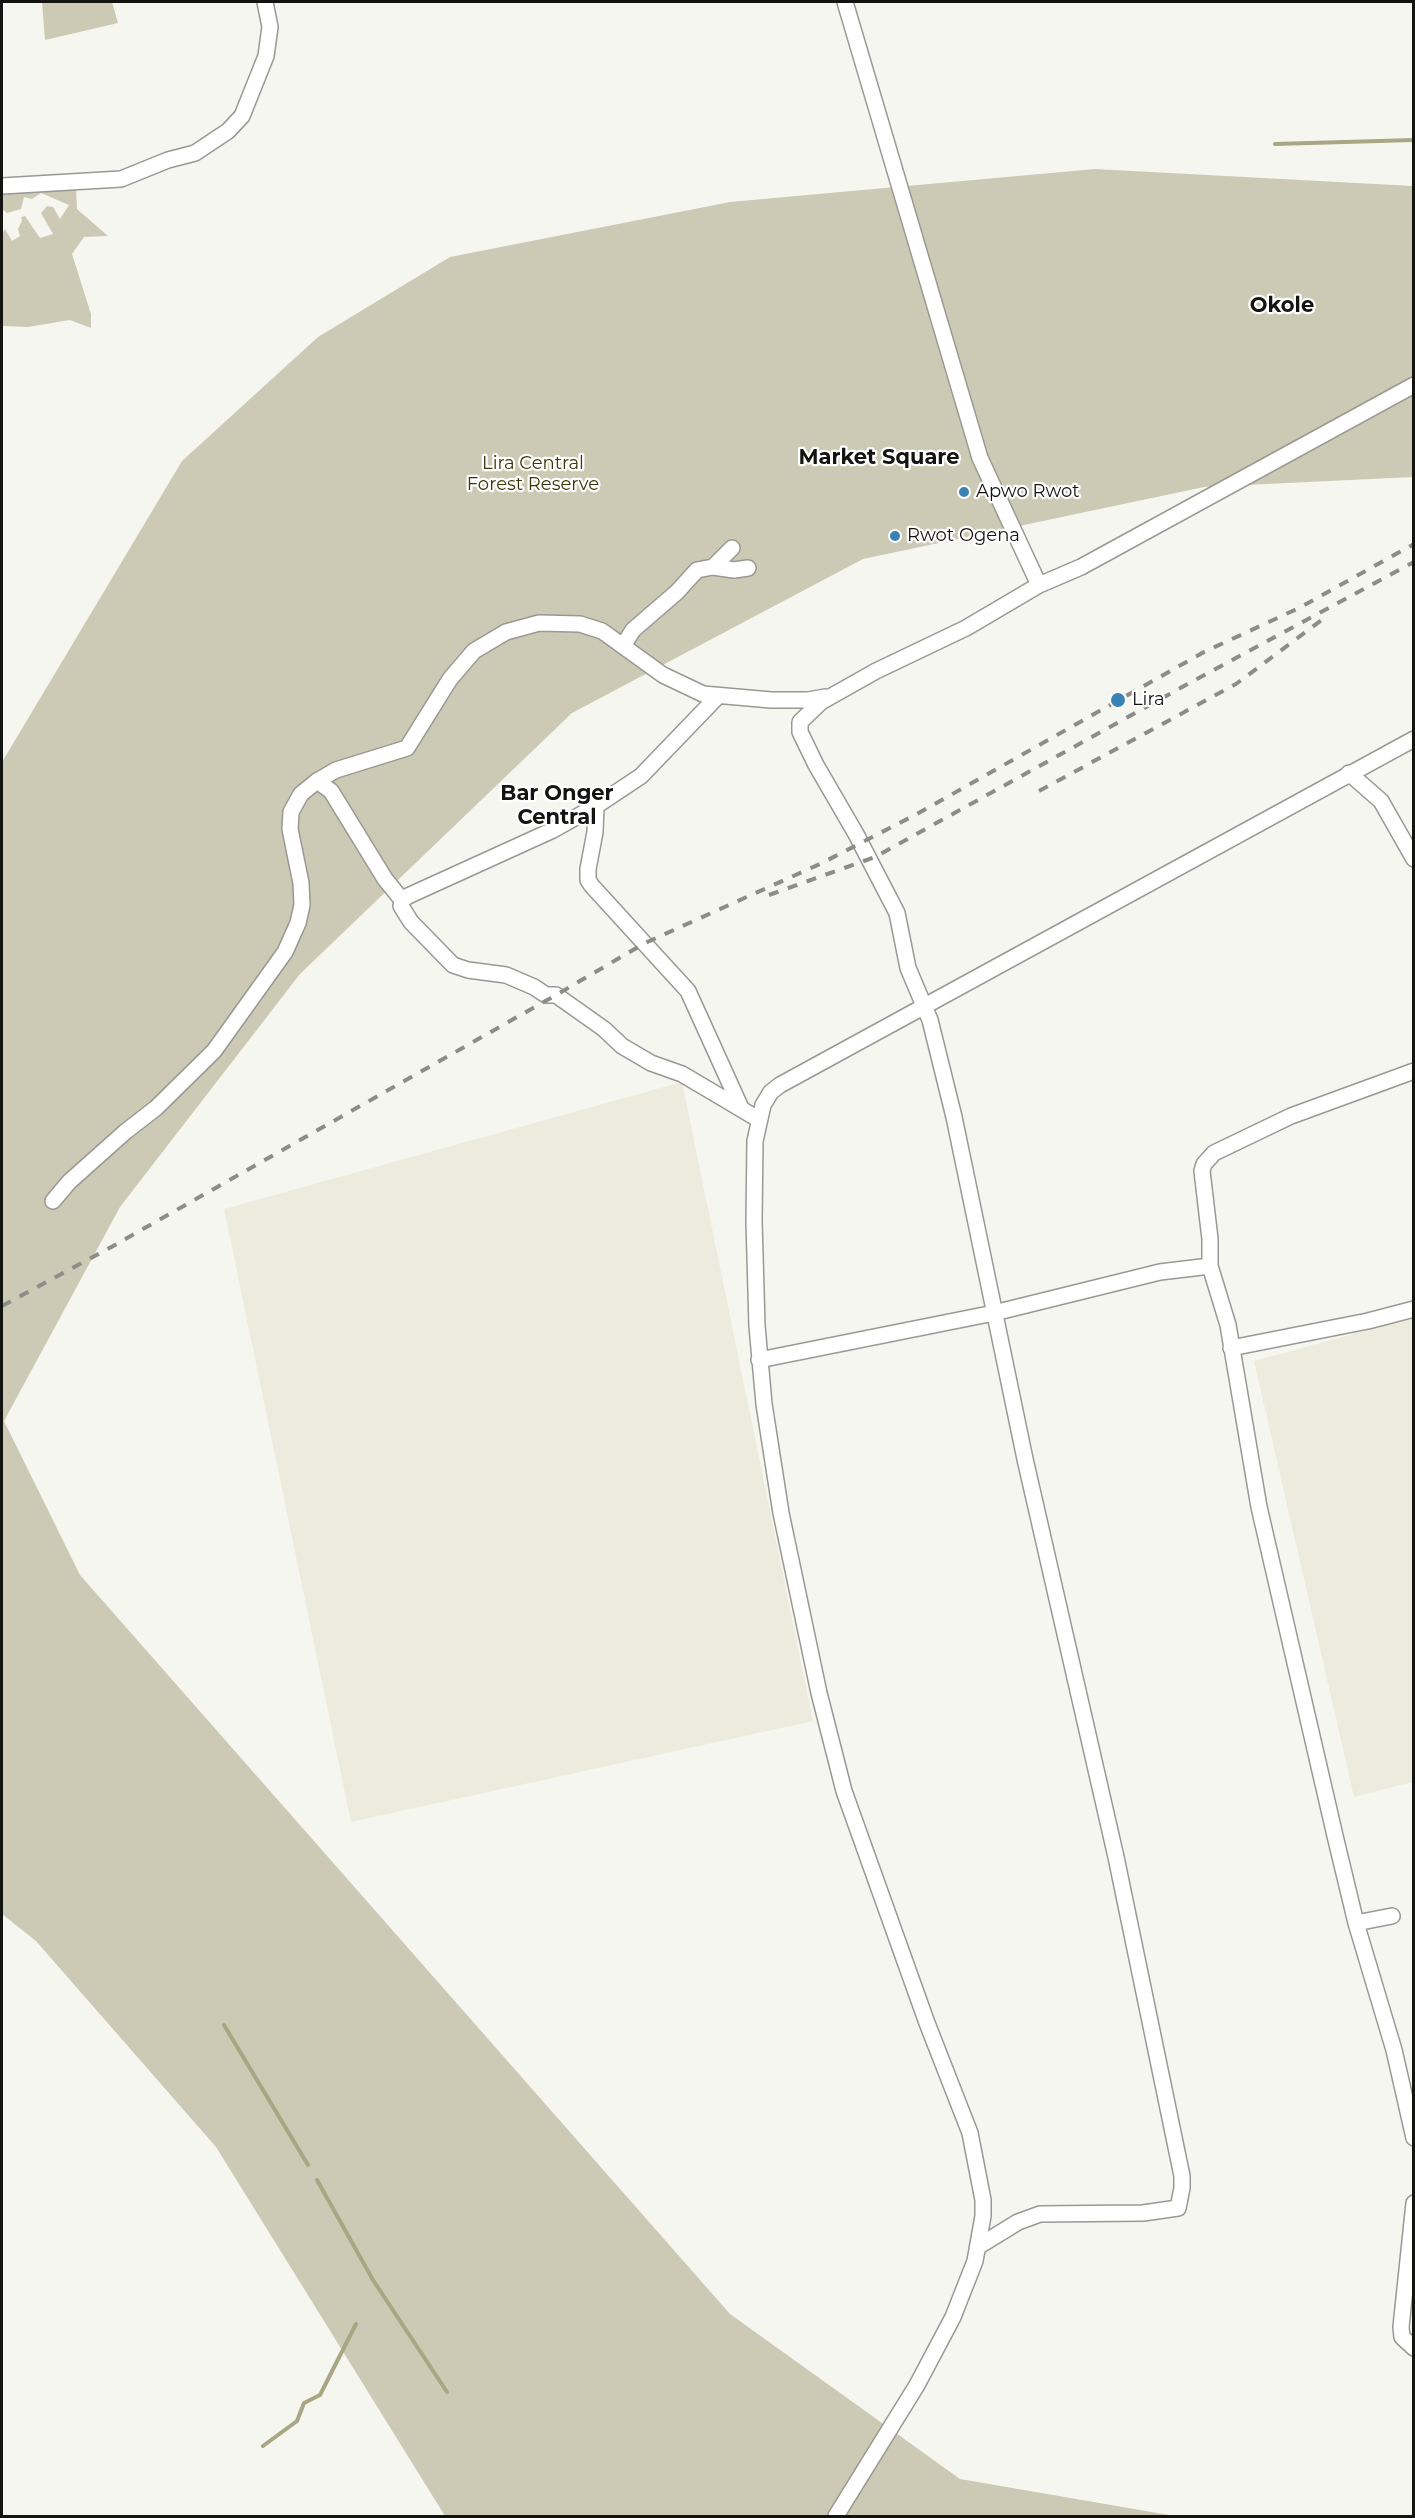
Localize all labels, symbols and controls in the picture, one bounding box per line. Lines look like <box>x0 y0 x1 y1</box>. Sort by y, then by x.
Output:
district label: Okole <box>1250 293 1314 319</box>
district label: Market Square <box>799 445 959 471</box>
park label: Lira Central Forest Reserve <box>467 453 599 496</box>
place label: Apwo Rwot <box>976 481 1080 503</box>
marker: Apwo Rwot <box>957 485 971 499</box>
place label: Rwot Ogena <box>907 525 1020 547</box>
marker: Rwot Ogena <box>888 529 902 543</box>
place label: Lira <box>1132 689 1165 711</box>
marker: Lira <box>1109 691 1127 709</box>
district label: Bar Onger Central <box>500 781 614 831</box>

